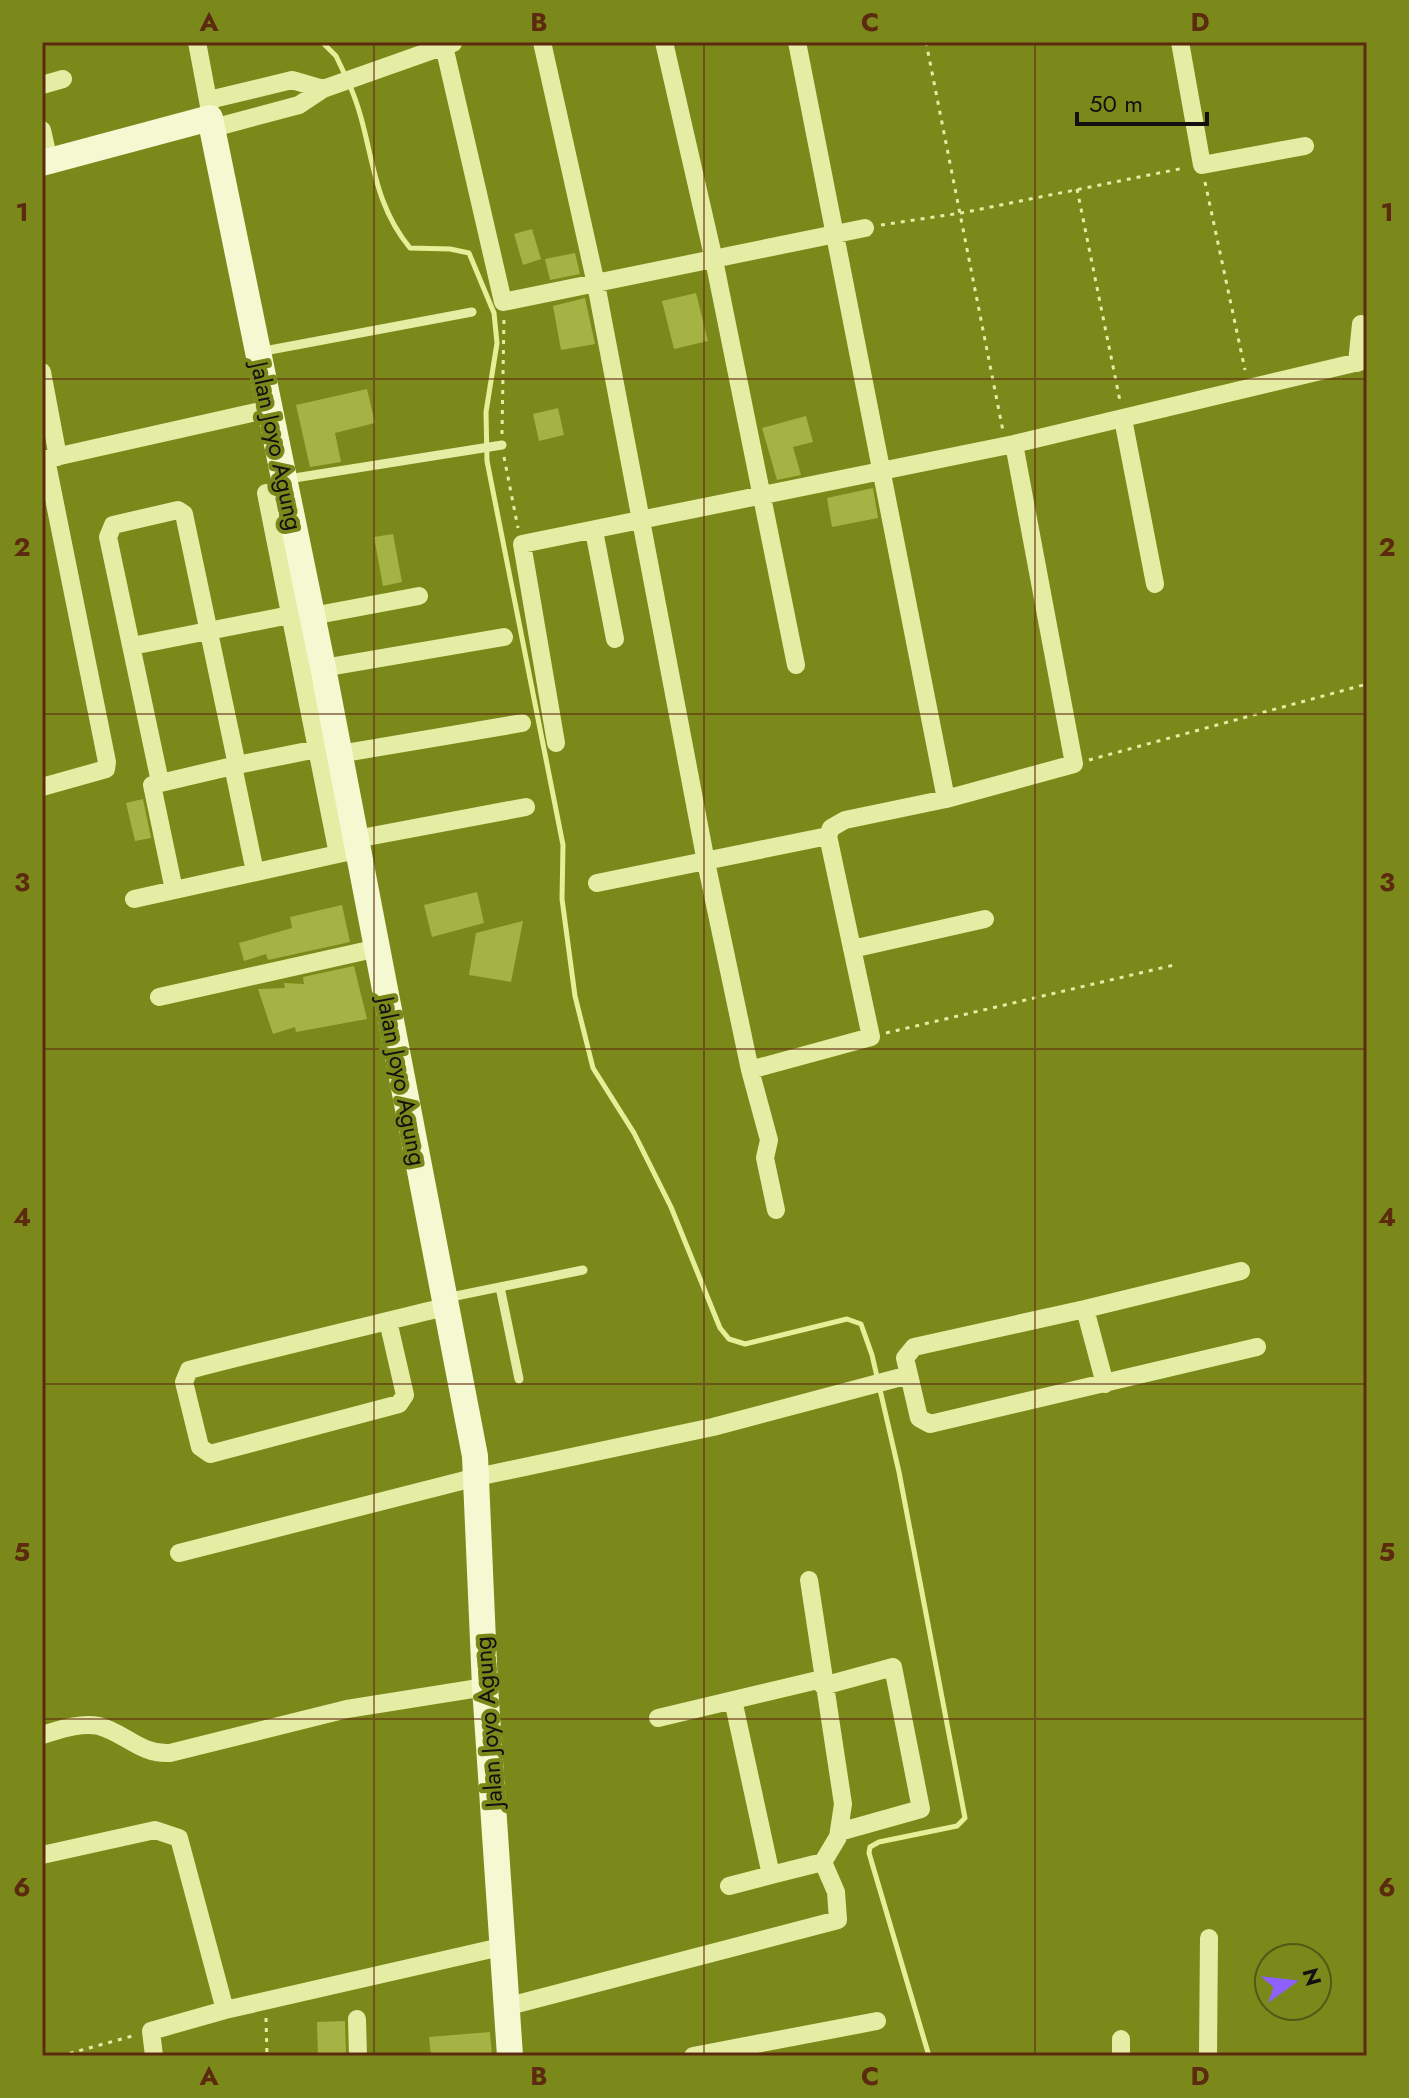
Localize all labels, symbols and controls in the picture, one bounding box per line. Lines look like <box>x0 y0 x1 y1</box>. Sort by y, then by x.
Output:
text: A <box>198 3 219 41</box>
text: B <box>530 3 548 41</box>
text: C <box>861 3 879 41</box>
text: D <box>1190 3 1210 41</box>
scale bar <box>1077 76 1207 126</box>
text: 50 m <box>1089 86 1143 121</box>
text: 1 <box>15 193 29 231</box>
text: 1 <box>1380 193 1394 231</box>
street label: Jalan Joyo Agung <box>241 356 312 534</box>
text: 2 <box>13 528 31 566</box>
text: 2 <box>1378 528 1396 566</box>
text: 3 <box>14 863 30 901</box>
text: 3 <box>1379 863 1395 901</box>
street label: Jalan Joyo Agung <box>368 991 436 1169</box>
text: 4 <box>13 1198 31 1236</box>
text: 4 <box>1378 1198 1396 1236</box>
text: 5 <box>14 1533 30 1571</box>
text: 5 <box>1379 1533 1395 1571</box>
street label: Jalan Joyo Agung <box>465 1635 512 1812</box>
text: 6 <box>13 1868 31 1906</box>
text: 6 <box>1378 1868 1396 1906</box>
north arrow <box>1253 1942 1333 2022</box>
text: N <box>1295 1964 1330 1989</box>
text: A <box>198 2057 219 2095</box>
text: B <box>530 2057 548 2095</box>
text: C <box>861 2057 879 2095</box>
text: D <box>1190 2057 1210 2095</box>

